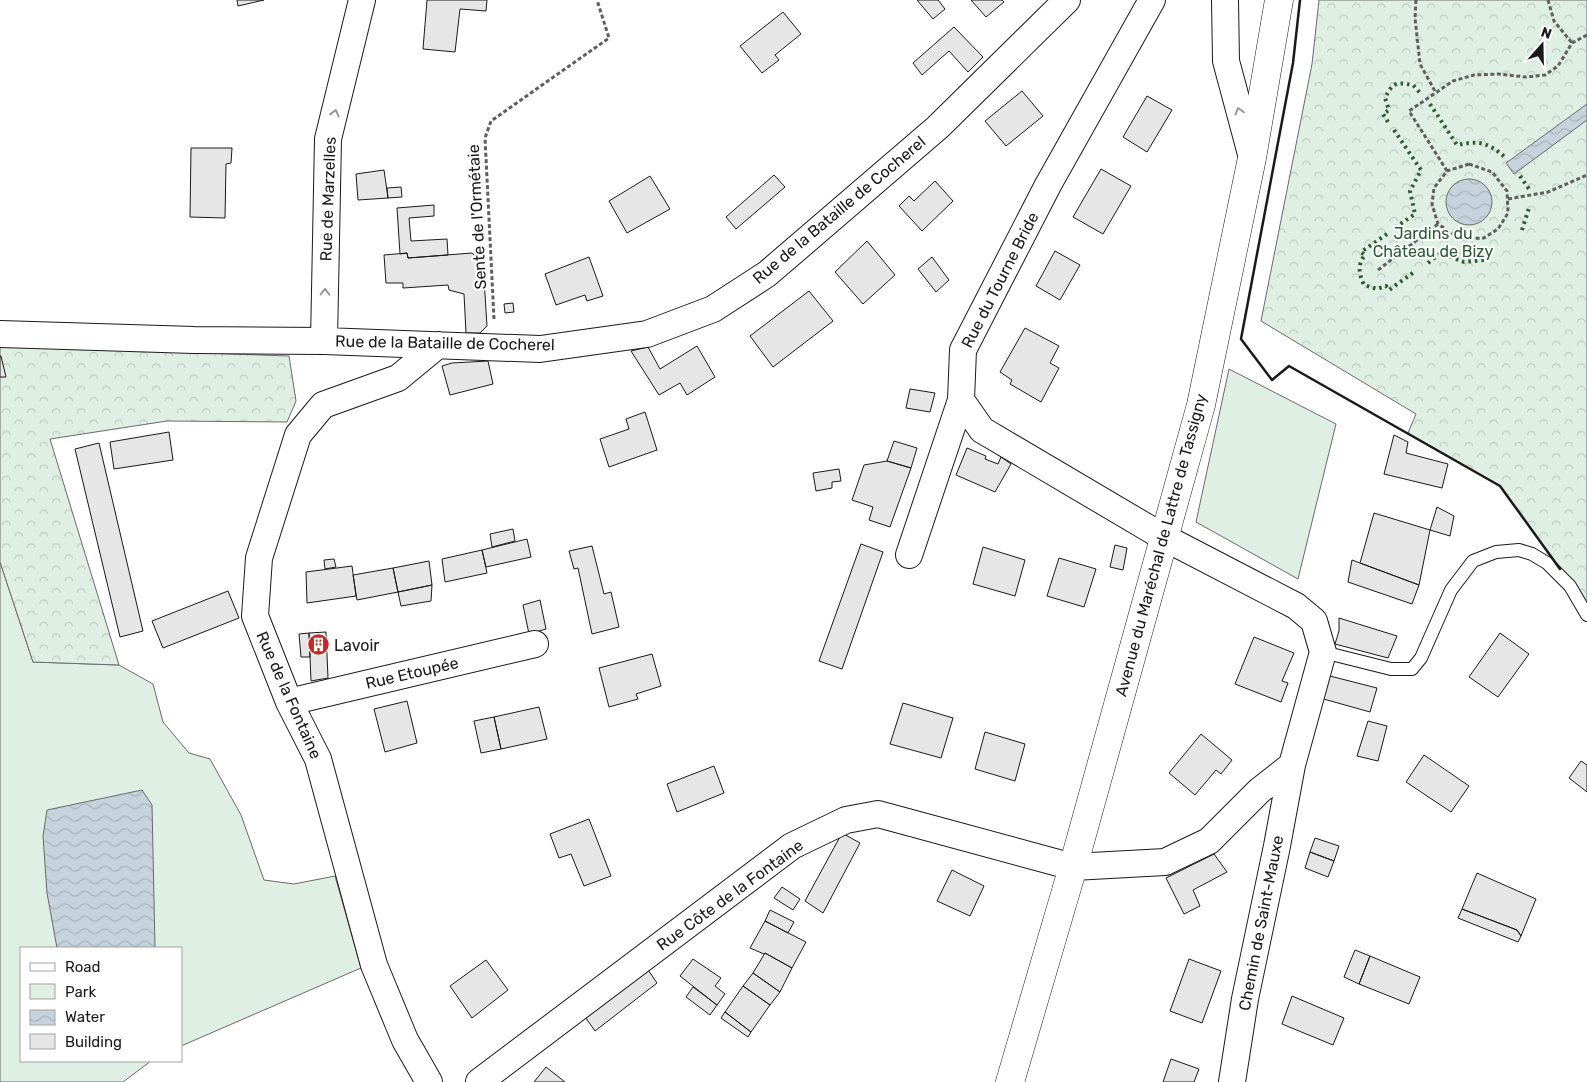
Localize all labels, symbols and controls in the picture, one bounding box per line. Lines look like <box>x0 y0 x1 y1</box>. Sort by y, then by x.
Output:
north arrow <box>1517 20 1567 70</box>
text: N <box>1539 24 1554 43</box>
one-way arrow <box>1235 107 1245 115</box>
one-way arrow <box>329 109 340 118</box>
street label: Rue de la Bataille de Cocherel <box>749 132 929 288</box>
street label: Rue de Marzelles <box>316 136 340 262</box>
street label: Sente de l'Ormétaie <box>464 144 490 290</box>
street label: Rue du Tourne Bride <box>957 209 1043 351</box>
park label: Jardins du Château de Bizy <box>1373 224 1493 261</box>
one-way arrow <box>320 288 330 296</box>
street label: Rue de la Bataille de Cocherel <box>335 332 555 354</box>
street label: Avenue du Maréchal de Lattre de Tassigny <box>1111 391 1211 699</box>
street label: Rue de la Fontaine <box>252 628 326 762</box>
building icon: Lavoir <box>306 633 330 657</box>
place label: Lavoir <box>334 636 379 655</box>
street label: Rue Etoupée <box>364 653 460 693</box>
street label: Chemin de Saint-Mauxe <box>1235 834 1287 1012</box>
street label: Rue Côte de la Fontaine <box>653 835 807 955</box>
legend <box>20 947 182 1062</box>
text: Road <box>65 958 101 976</box>
text: Park <box>65 983 96 1001</box>
text: Water <box>65 1008 105 1026</box>
text: Building <box>65 1033 122 1051</box>

